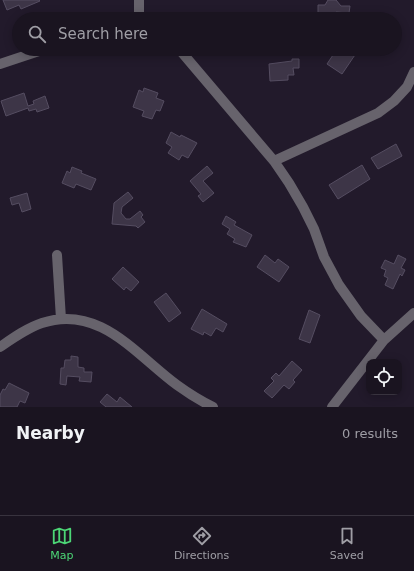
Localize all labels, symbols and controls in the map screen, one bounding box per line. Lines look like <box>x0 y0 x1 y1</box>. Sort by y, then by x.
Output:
search box <box>12 12 402 56</box>
icon: search <box>26 23 48 45</box>
text: Search here <box>58 25 148 43</box>
map controls <box>366 359 402 395</box>
button: locate <box>366 359 402 395</box>
text: Nearby <box>16 423 85 443</box>
text: 0 results <box>342 426 398 441</box>
tab: Map <box>50 525 73 562</box>
tab: Directions <box>174 525 229 562</box>
tab: Saved <box>330 525 364 562</box>

